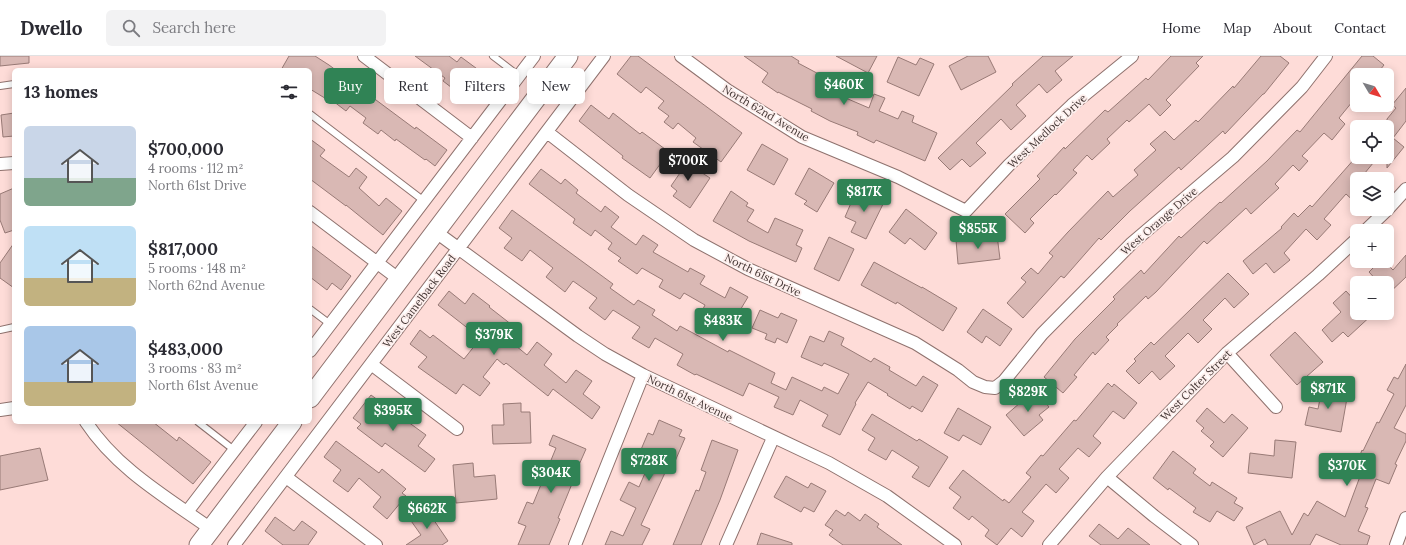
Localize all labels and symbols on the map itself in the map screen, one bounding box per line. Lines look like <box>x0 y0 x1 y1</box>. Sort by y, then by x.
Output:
north arrow <box>1350 68 1394 112</box>
pin: $460K <box>816 72 872 106</box>
street label: North 62nd Avenue <box>720 81 812 145</box>
street label: West Medlock Drive <box>1005 91 1089 171</box>
pin: $700K <box>660 148 716 182</box>
pin: $817K <box>836 179 892 213</box>
street label: West Orange Drive <box>1118 184 1200 258</box>
pin: $855K <box>950 216 1006 250</box>
street label: North 61st Drive <box>722 250 804 300</box>
street label: West Camelback Road <box>379 251 459 350</box>
pin: $483K <box>695 308 751 342</box>
pin: $379K <box>466 322 522 356</box>
street label: West Colter Street <box>1157 346 1235 424</box>
street label: North 61st Avenue <box>645 371 735 425</box>
pin: $871K <box>1300 376 1356 410</box>
pin: $829K <box>1000 379 1056 413</box>
pin: $395K <box>365 398 421 432</box>
pin: $728K <box>621 448 677 482</box>
pin: $370K <box>1319 453 1375 487</box>
pin: $304K <box>523 460 579 494</box>
pin: $662K <box>399 496 455 530</box>

